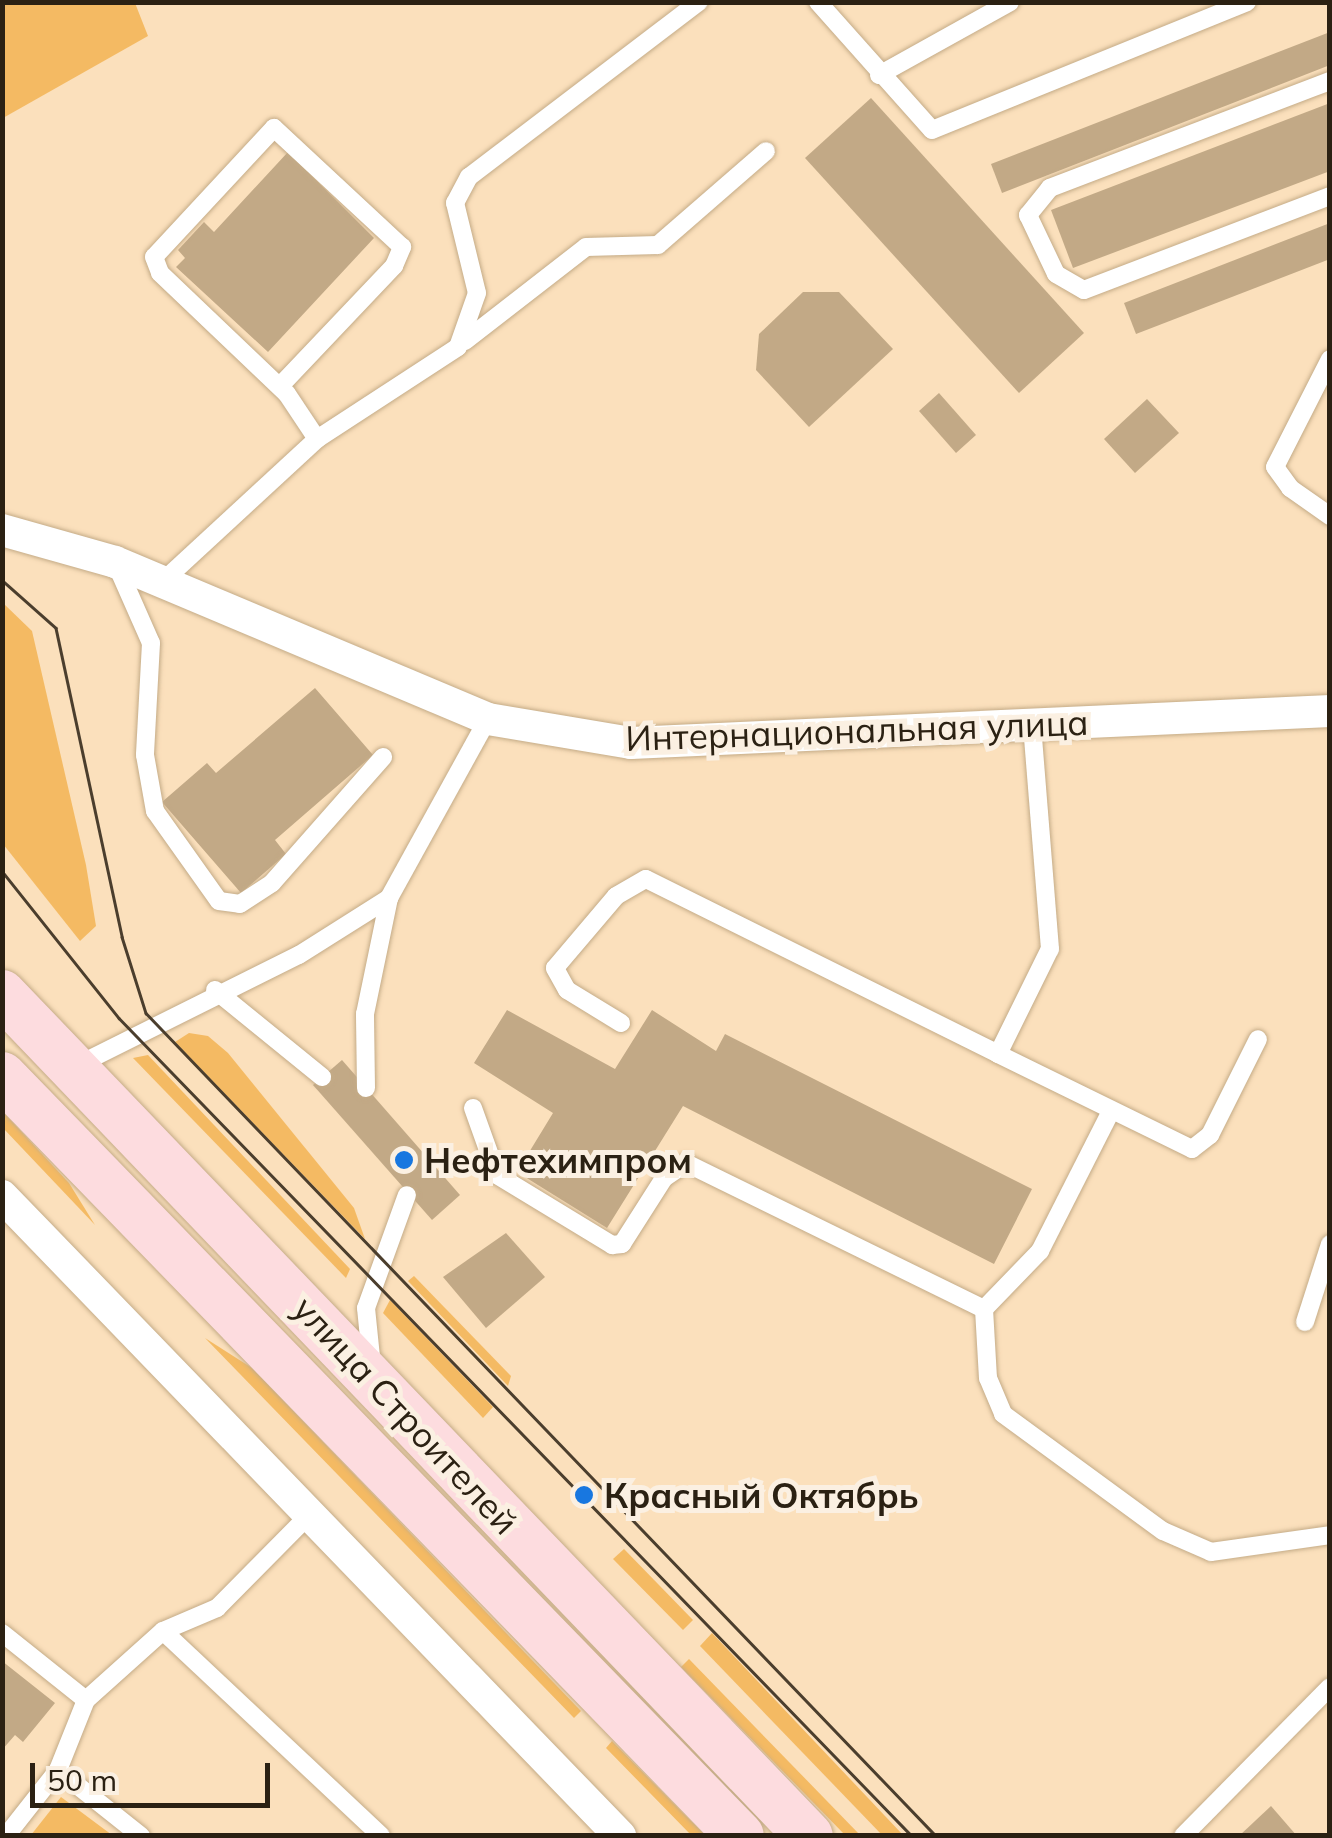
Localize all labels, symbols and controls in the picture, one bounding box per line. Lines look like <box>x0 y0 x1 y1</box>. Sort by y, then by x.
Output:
street label: Интернациональная улица <box>625 701 1089 759</box>
place label: Нефтехимпром <box>424 1139 692 1181</box>
marker: Нефтехимпром <box>393 1149 415 1171</box>
street label: улица Строителей <box>285 1287 527 1543</box>
place label: Красный Октябрь <box>604 1474 919 1516</box>
marker: Красный Октябрь <box>573 1484 595 1506</box>
scale bar <box>35 1743 275 1805</box>
text: 50 m <box>47 1761 117 1799</box>

